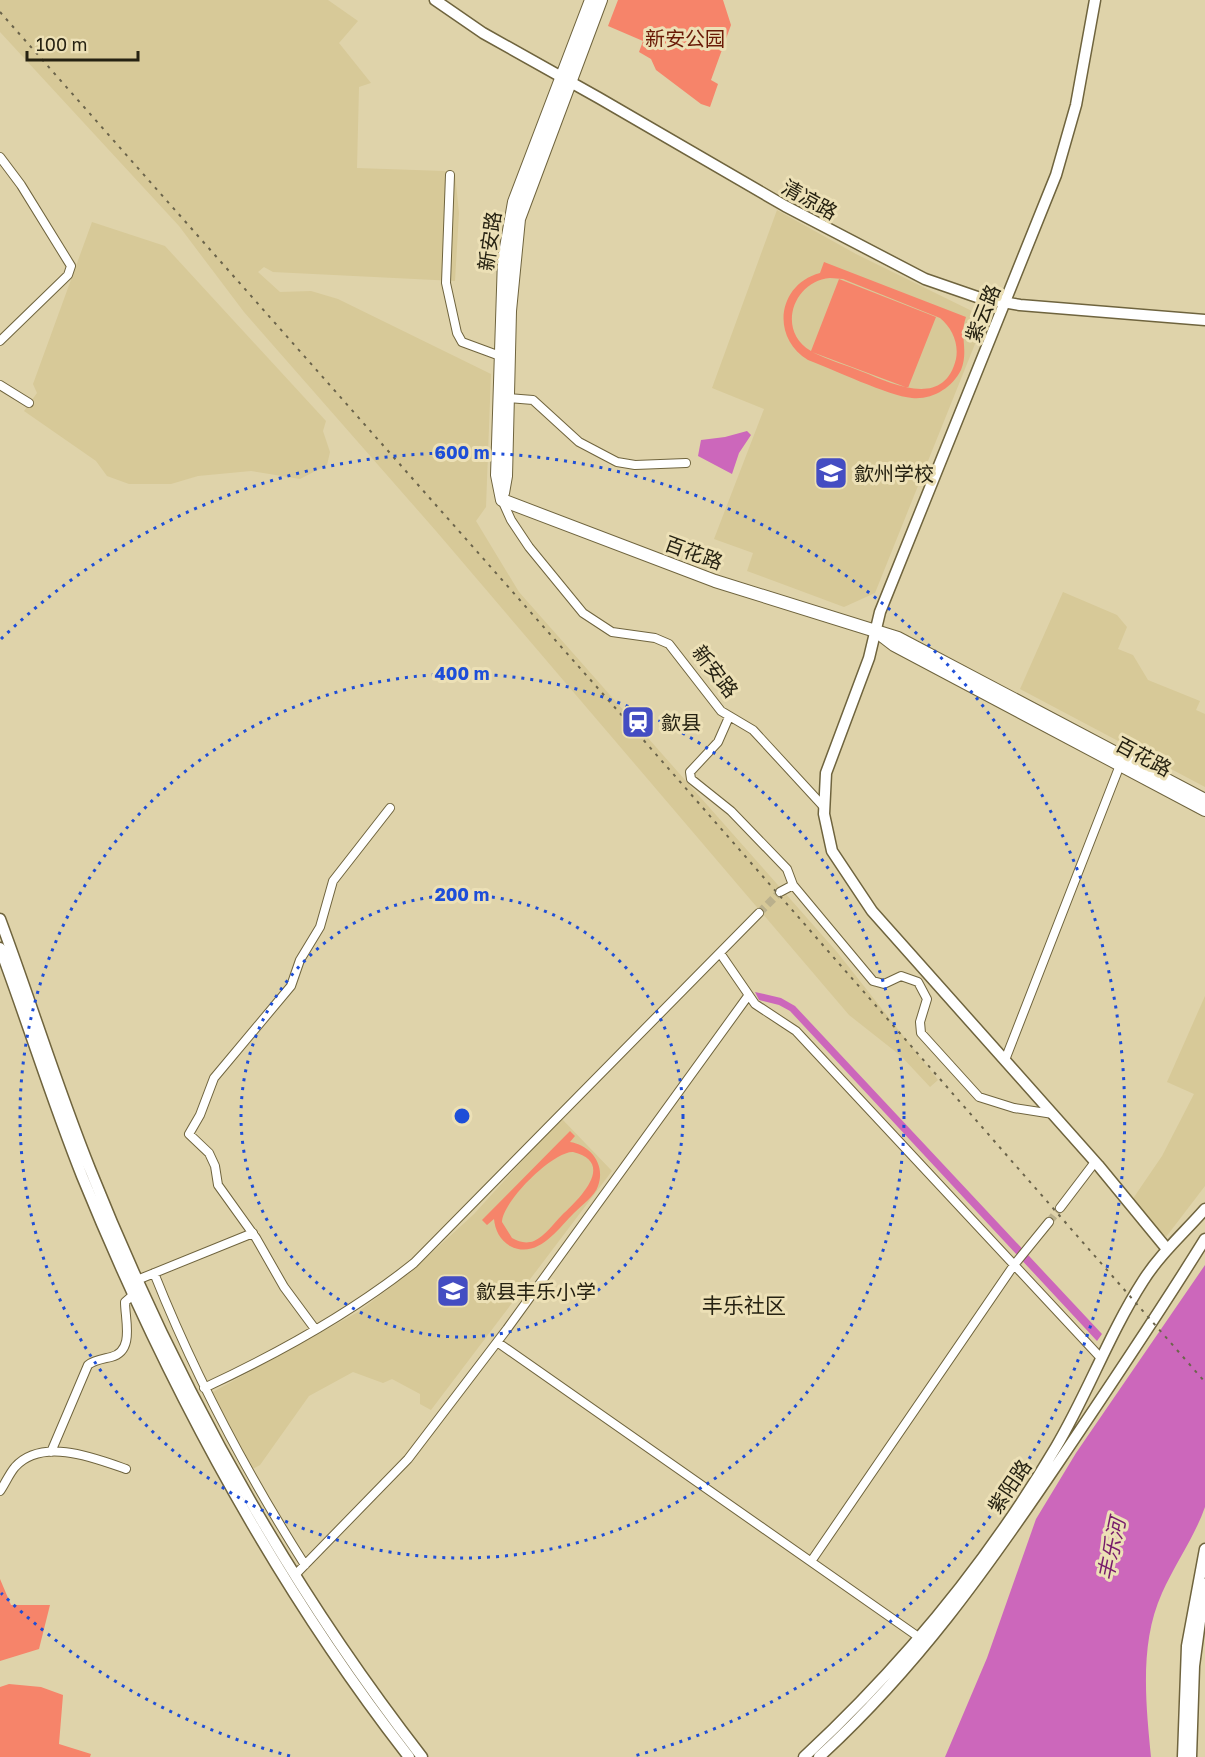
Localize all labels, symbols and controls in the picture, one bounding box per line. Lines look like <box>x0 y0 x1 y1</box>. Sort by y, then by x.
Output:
scale bar <box>27 24 138 62</box>
park label: 新安公园 <box>645 26 725 50</box>
text: 100 m <box>36 33 87 55</box>
street label: 清凉路 <box>778 174 842 224</box>
street label: 新安路 <box>473 210 505 272</box>
street label: 紫云路 <box>960 281 1004 345</box>
text: 600 m <box>434 441 490 463</box>
school or university icon: 歙州学校 <box>813 455 849 491</box>
place label: 歙州学校 <box>854 461 934 485</box>
street label: 百花路 <box>662 530 726 574</box>
street label: 新安路 <box>688 640 744 702</box>
text: 400 m <box>435 662 489 684</box>
station icon: 歙县 <box>620 704 656 740</box>
place label: 歙县 <box>661 710 701 734</box>
street label: 百花路 <box>1112 731 1176 781</box>
text: 200 m <box>435 883 489 905</box>
centre of rings <box>452 1106 472 1126</box>
school or university icon: 歙县丰乐小学 <box>435 1273 471 1309</box>
place label: 歙县丰乐小学 <box>476 1279 596 1303</box>
district label: 丰乐社区 <box>702 1292 786 1318</box>
street label: 紫阳路 <box>982 1454 1036 1518</box>
water label: 丰乐河 <box>1092 1512 1131 1583</box>

